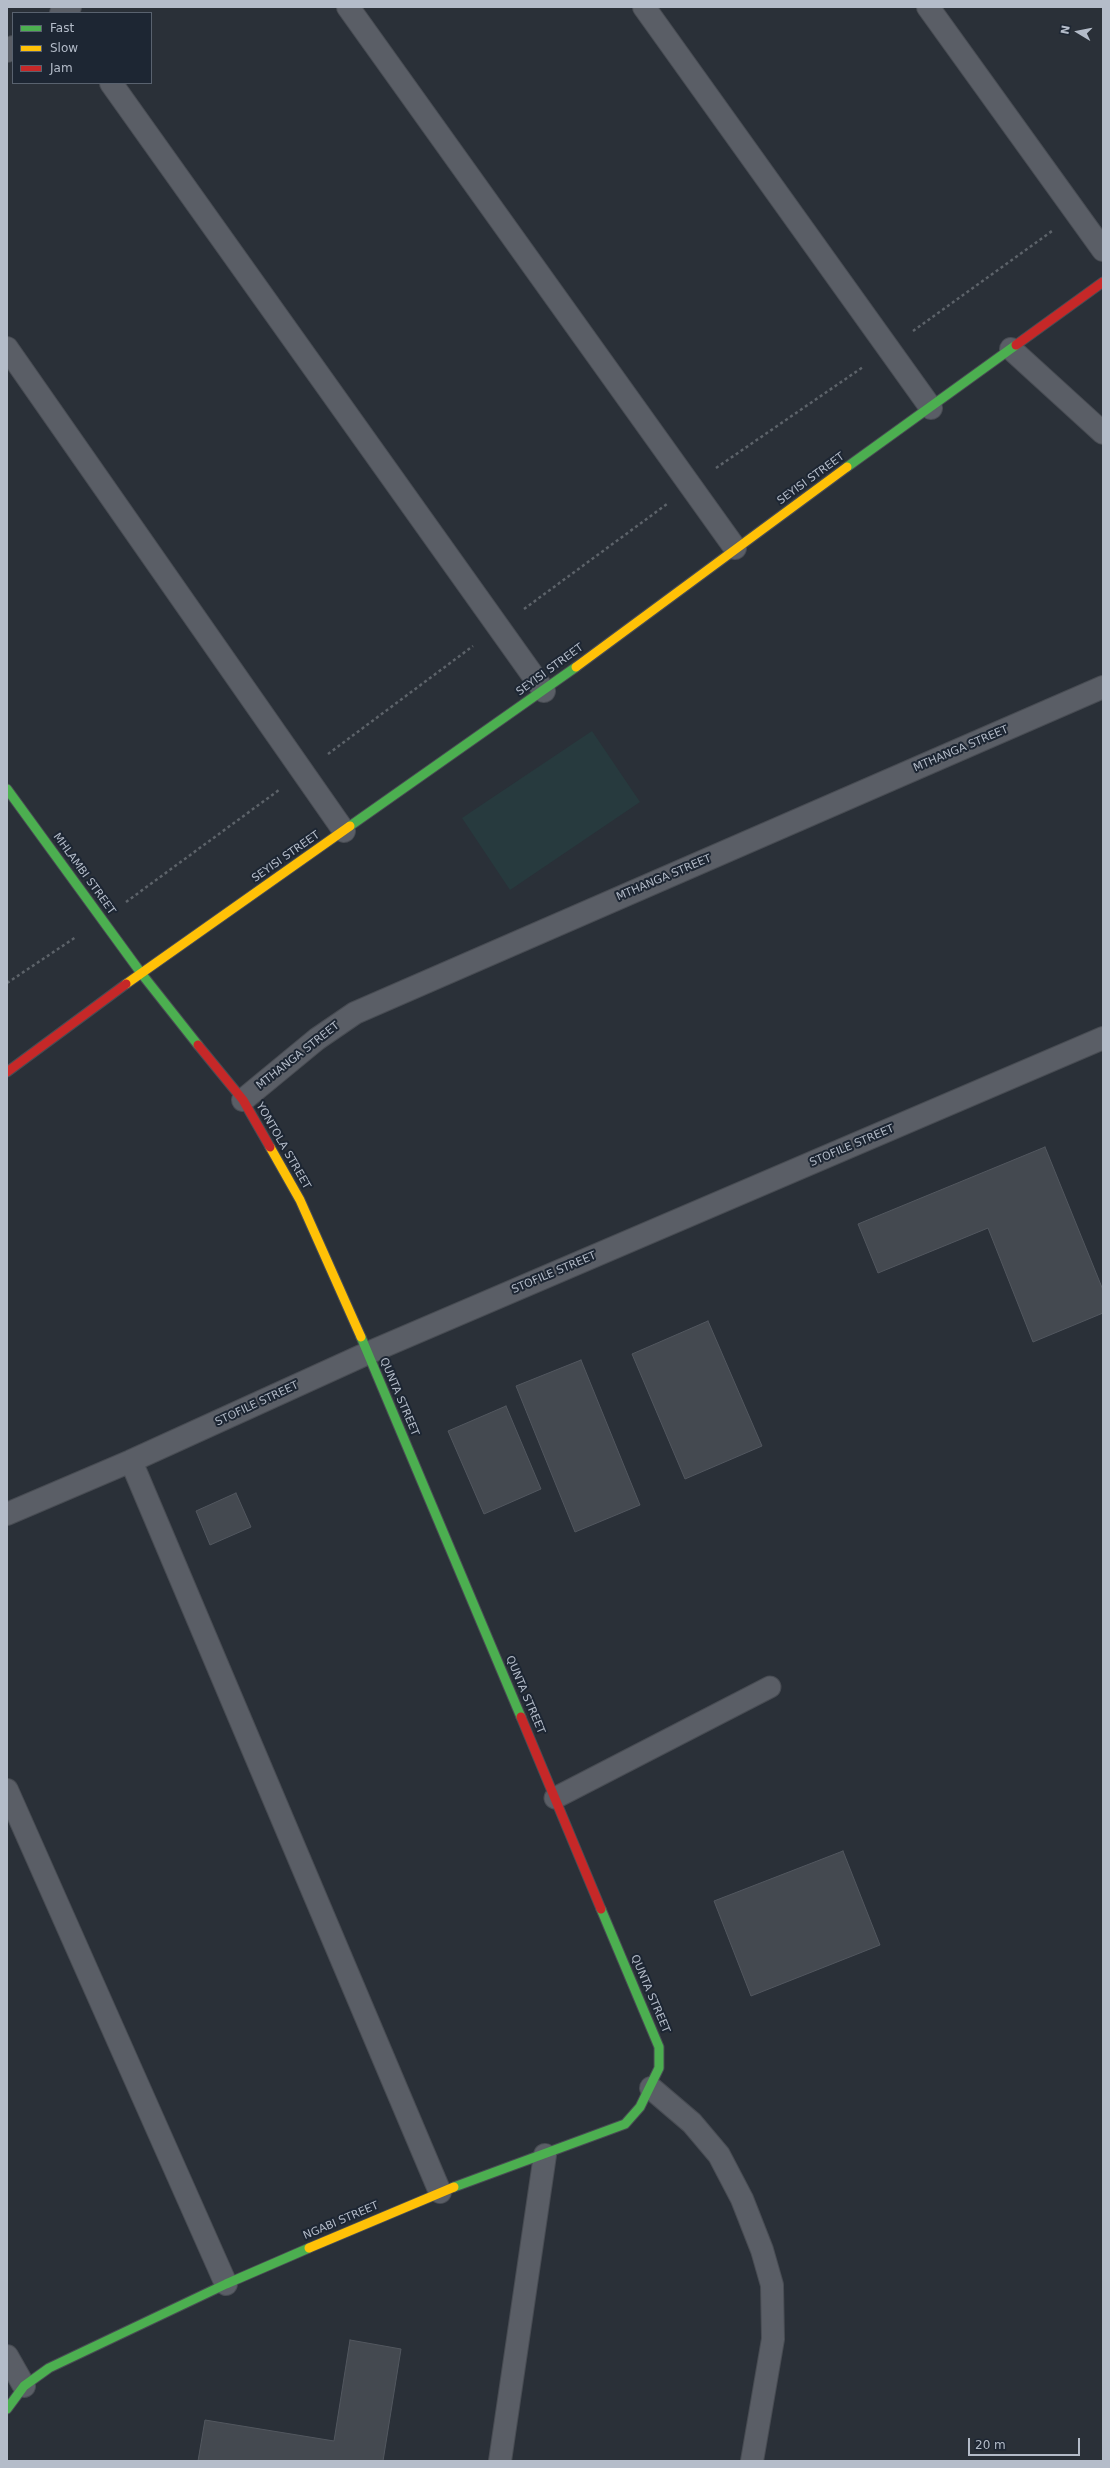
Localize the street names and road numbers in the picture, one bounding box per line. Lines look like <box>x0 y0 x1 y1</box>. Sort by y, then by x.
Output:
street label: SEYISI STREET <box>775 450 847 508</box>
street label: SEYISI STREET <box>514 641 586 699</box>
street label: MTHANGA STREET <box>912 723 1010 775</box>
street label: SEYISI STREET <box>250 829 322 885</box>
street label: MHLAMBI STREET <box>50 831 118 917</box>
street label: MTHANGA STREET <box>615 852 713 904</box>
street label: MTHANGA STREET <box>254 1019 342 1093</box>
street label: YONTOLA STREET <box>253 1100 313 1192</box>
street label: STOFILE STREET <box>808 1122 896 1170</box>
street label: STOFILE STREET <box>510 1249 598 1297</box>
street label: QUNTA STREET <box>377 1356 421 1438</box>
street label: STOFILE STREET <box>213 1379 301 1429</box>
street label: QUNTA STREET <box>503 1654 547 1736</box>
street label: QUNTA STREET <box>628 1953 672 2035</box>
street label: NGABI STREET <box>301 2199 381 2243</box>

